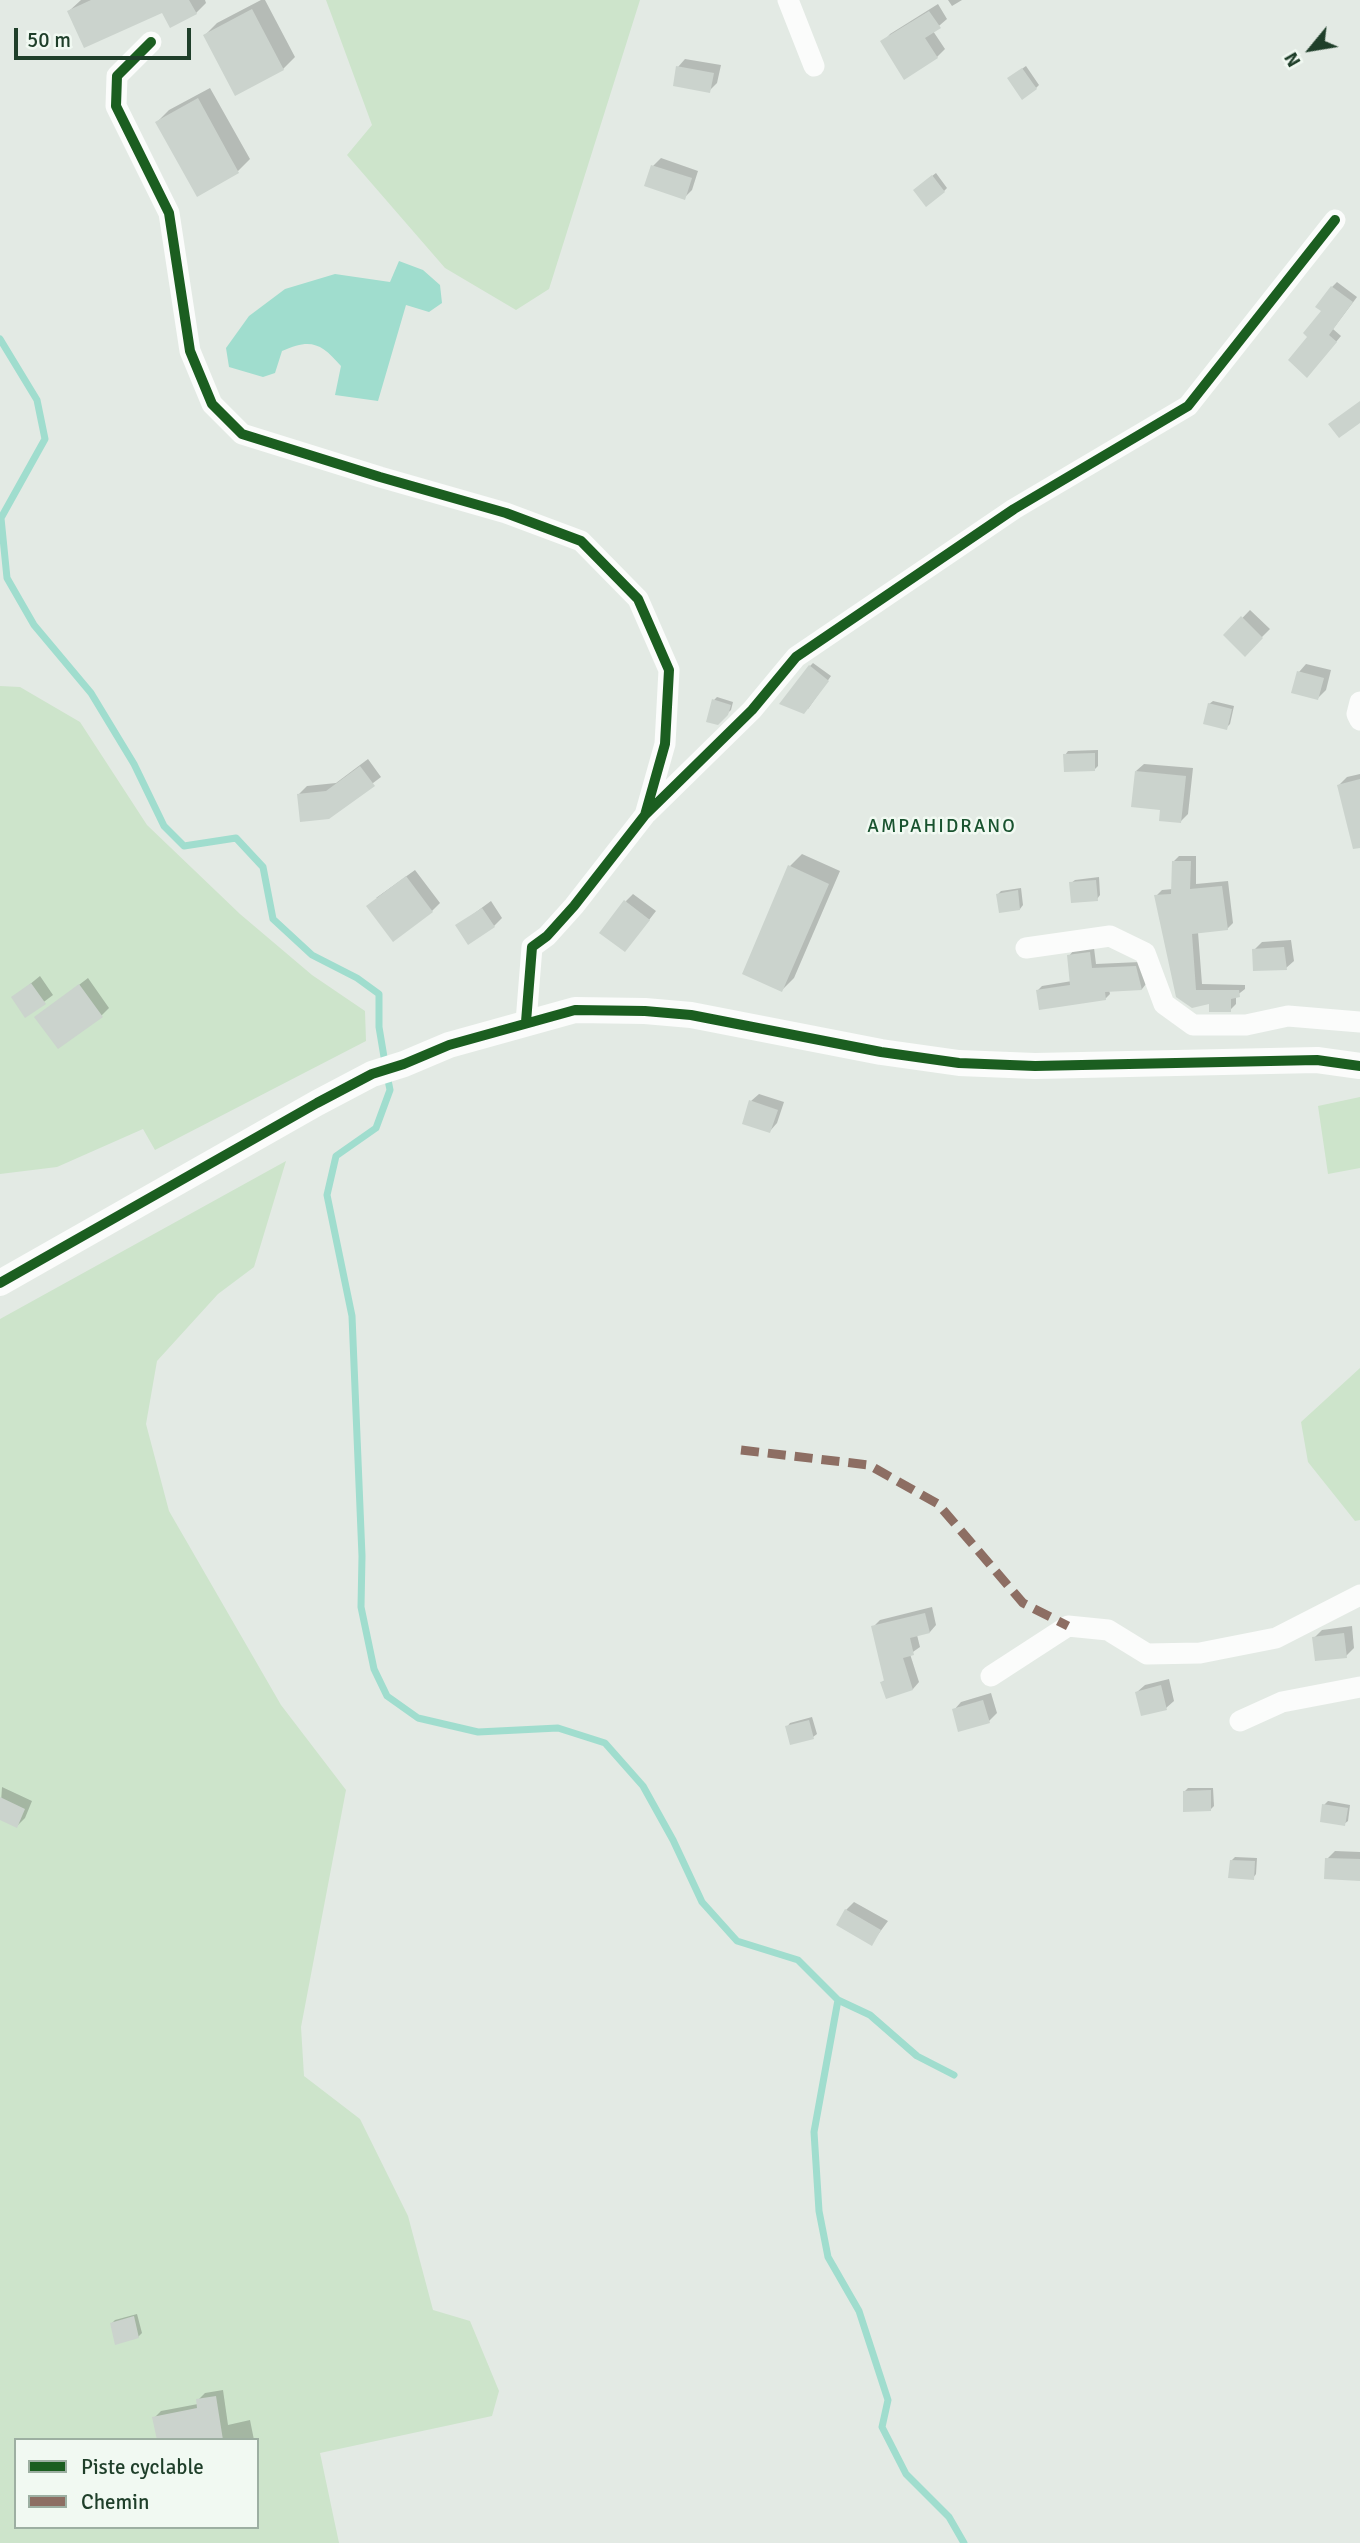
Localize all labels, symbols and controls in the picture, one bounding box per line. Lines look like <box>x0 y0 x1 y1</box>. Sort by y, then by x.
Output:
scale bar <box>18 14 194 58</box>
north arrow <box>1276 14 1346 84</box>
text: 50 m <box>27 27 71 53</box>
text: N <box>1279 48 1307 71</box>
district label: AMPAHIDRANO <box>869 816 1015 838</box>
legend <box>14 2438 259 2529</box>
text: Piste cyclable <box>81 2454 204 2480</box>
text: Chemin <box>81 2489 150 2515</box>

